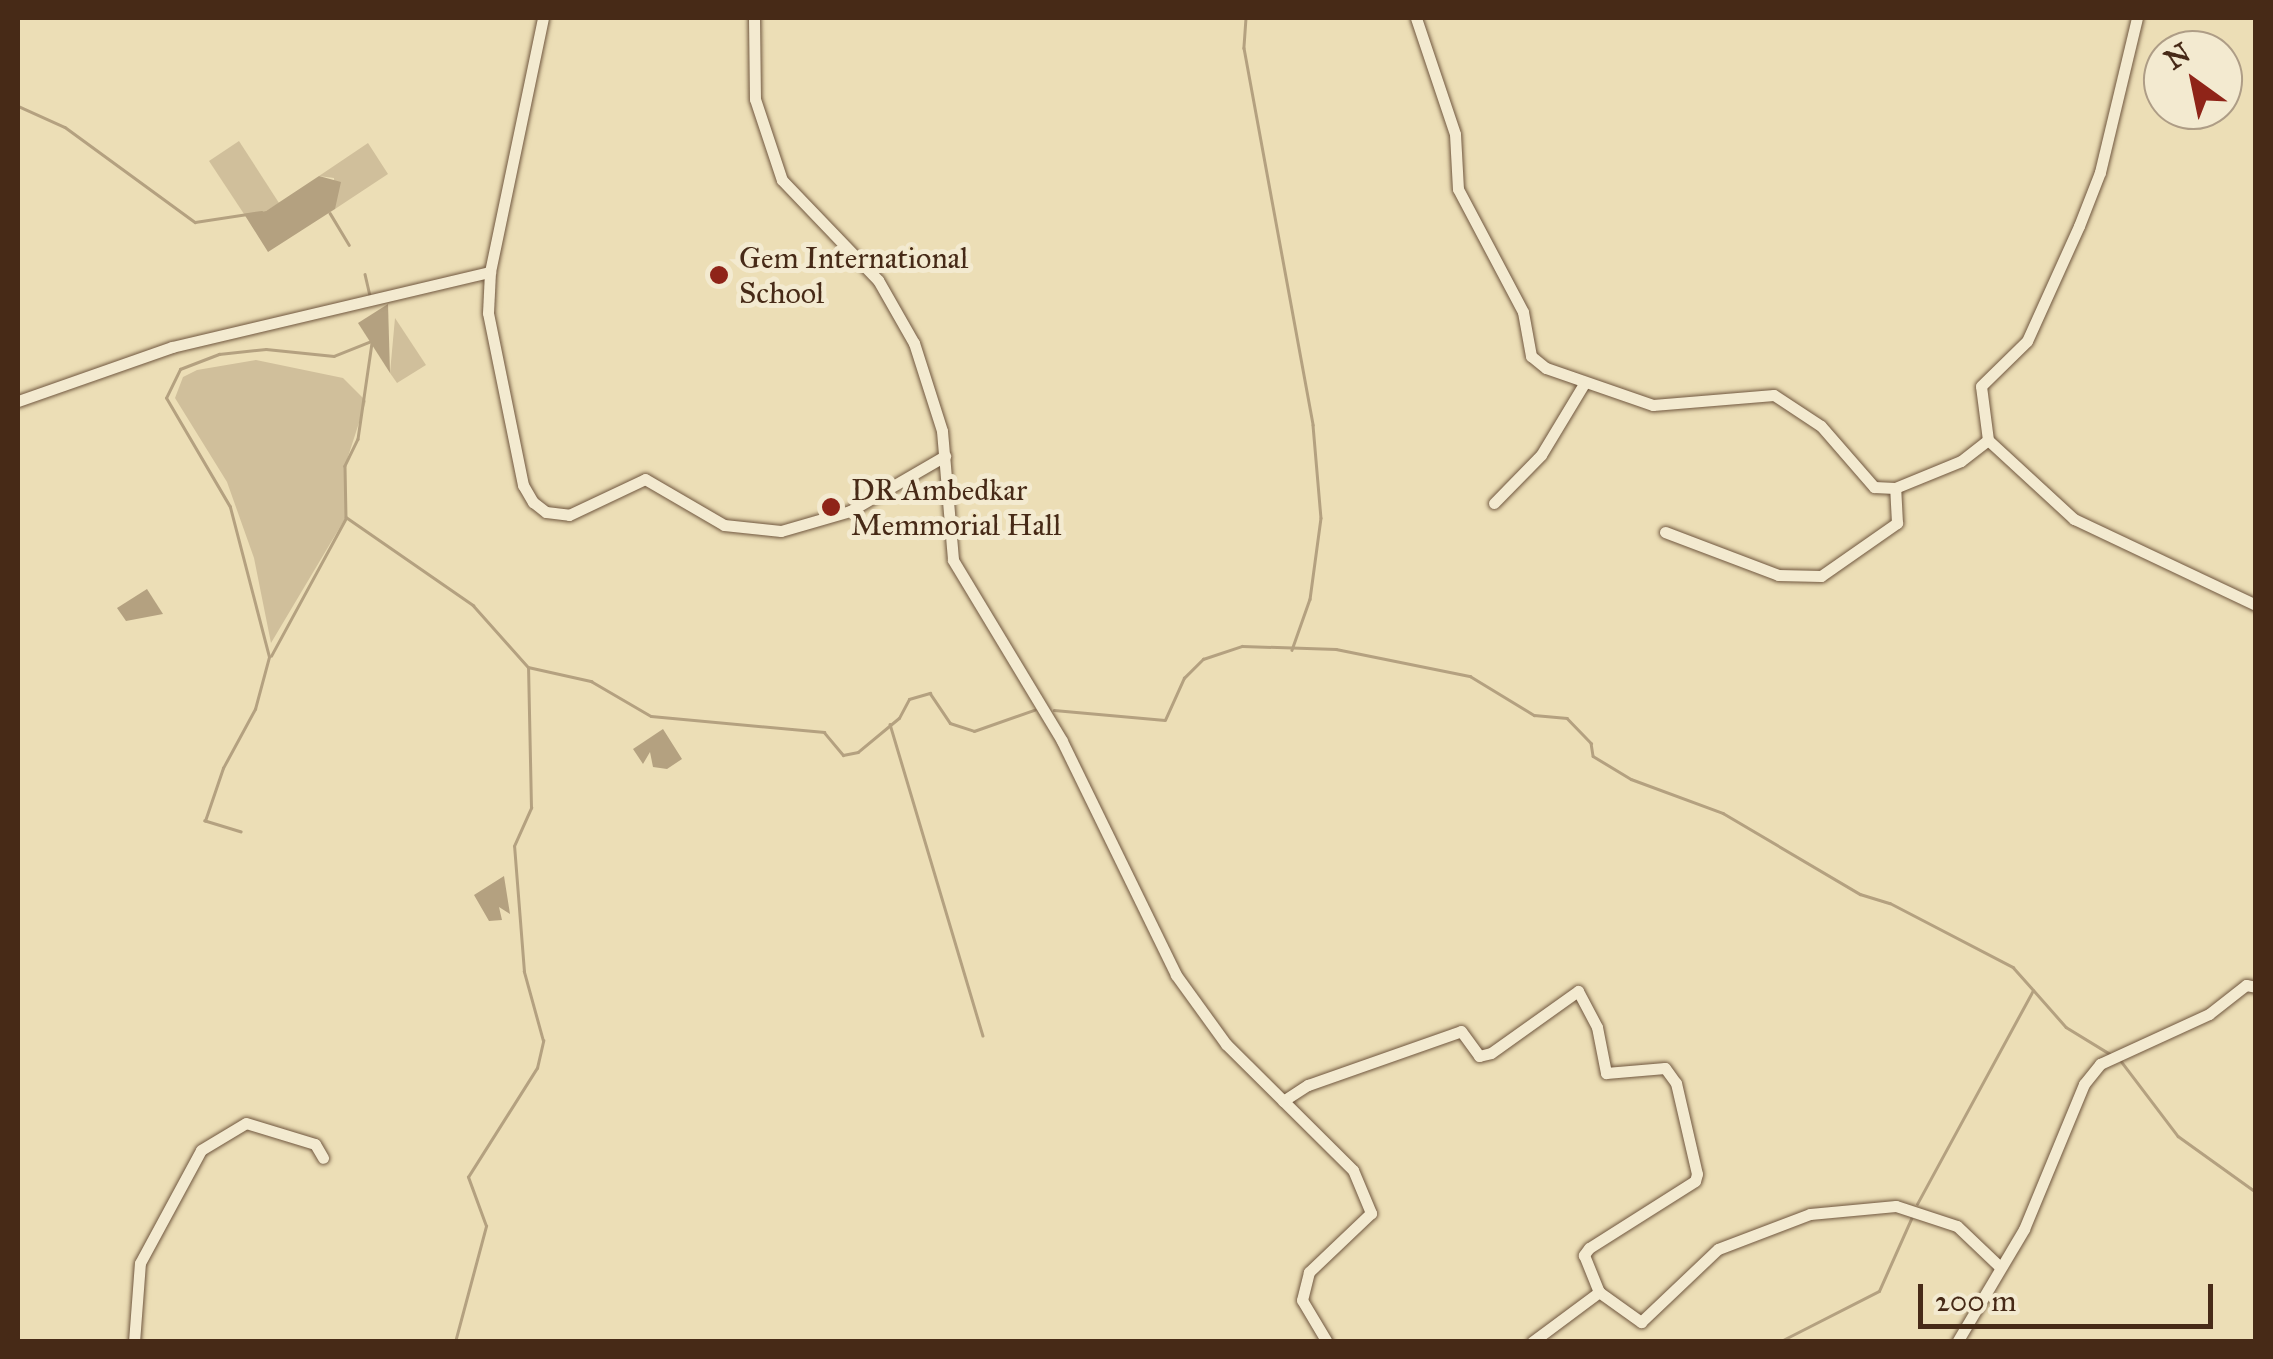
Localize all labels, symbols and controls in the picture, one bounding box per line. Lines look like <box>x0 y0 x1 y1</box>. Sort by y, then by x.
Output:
north arrow <box>2143 30 2243 130</box>
text: N <box>2158 35 2197 77</box>
place label: Gem International School <box>739 240 968 310</box>
marker: Gem International School <box>708 264 730 286</box>
place label: DR Ambedkar Memmorial Hall <box>851 472 1061 542</box>
marker: DR Ambedkar Memmorial Hall <box>820 496 842 518</box>
scale bar <box>1923 1264 2218 1326</box>
text: 200 m <box>1935 1283 2016 1319</box>

